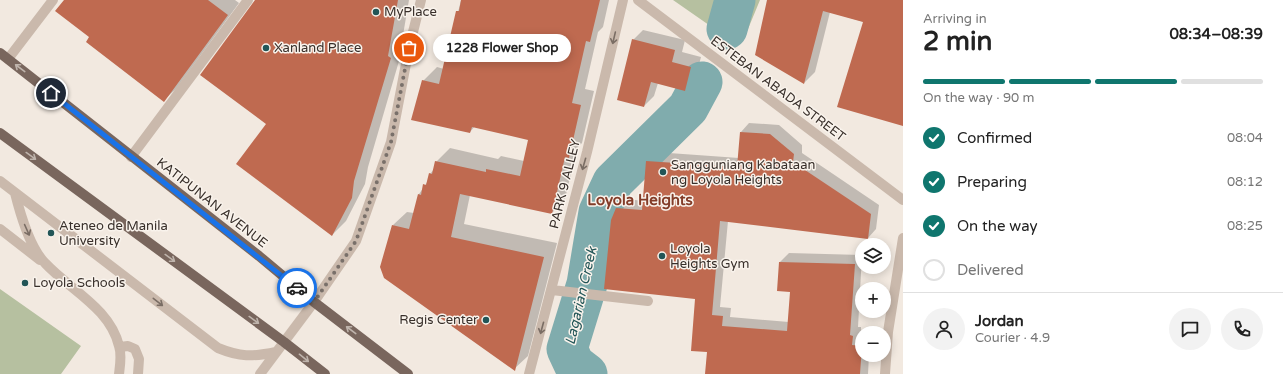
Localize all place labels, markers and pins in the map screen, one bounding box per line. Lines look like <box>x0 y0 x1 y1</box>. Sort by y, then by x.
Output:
place label: MyPlace <box>384 4 437 20</box>
marker: MyPlace <box>371 7 381 17</box>
pin <box>392 31 426 65</box>
callout: 1228 Flower Shop <box>433 34 571 62</box>
place label: Xanland Place <box>274 40 361 56</box>
marker: Xanland Place <box>261 43 271 53</box>
pin <box>34 76 68 110</box>
place label: Sangguniang Kabataan ng Loyola Heights <box>671 157 815 188</box>
marker: Sangguniang Kabataan ng Loyola Heights <box>658 167 668 177</box>
place label: Ateneo de Manila University <box>59 218 168 249</box>
marker: Ateneo de Manila University <box>46 228 56 238</box>
place label: Loyola Heights Gym <box>670 241 750 272</box>
marker: Loyola Heights Gym <box>657 251 667 261</box>
place label: Loyola Schools <box>33 275 125 291</box>
marker: Loyola Schools <box>20 278 30 288</box>
place label: Regis Center <box>399 312 478 328</box>
marker: Regis Center <box>481 315 491 325</box>

